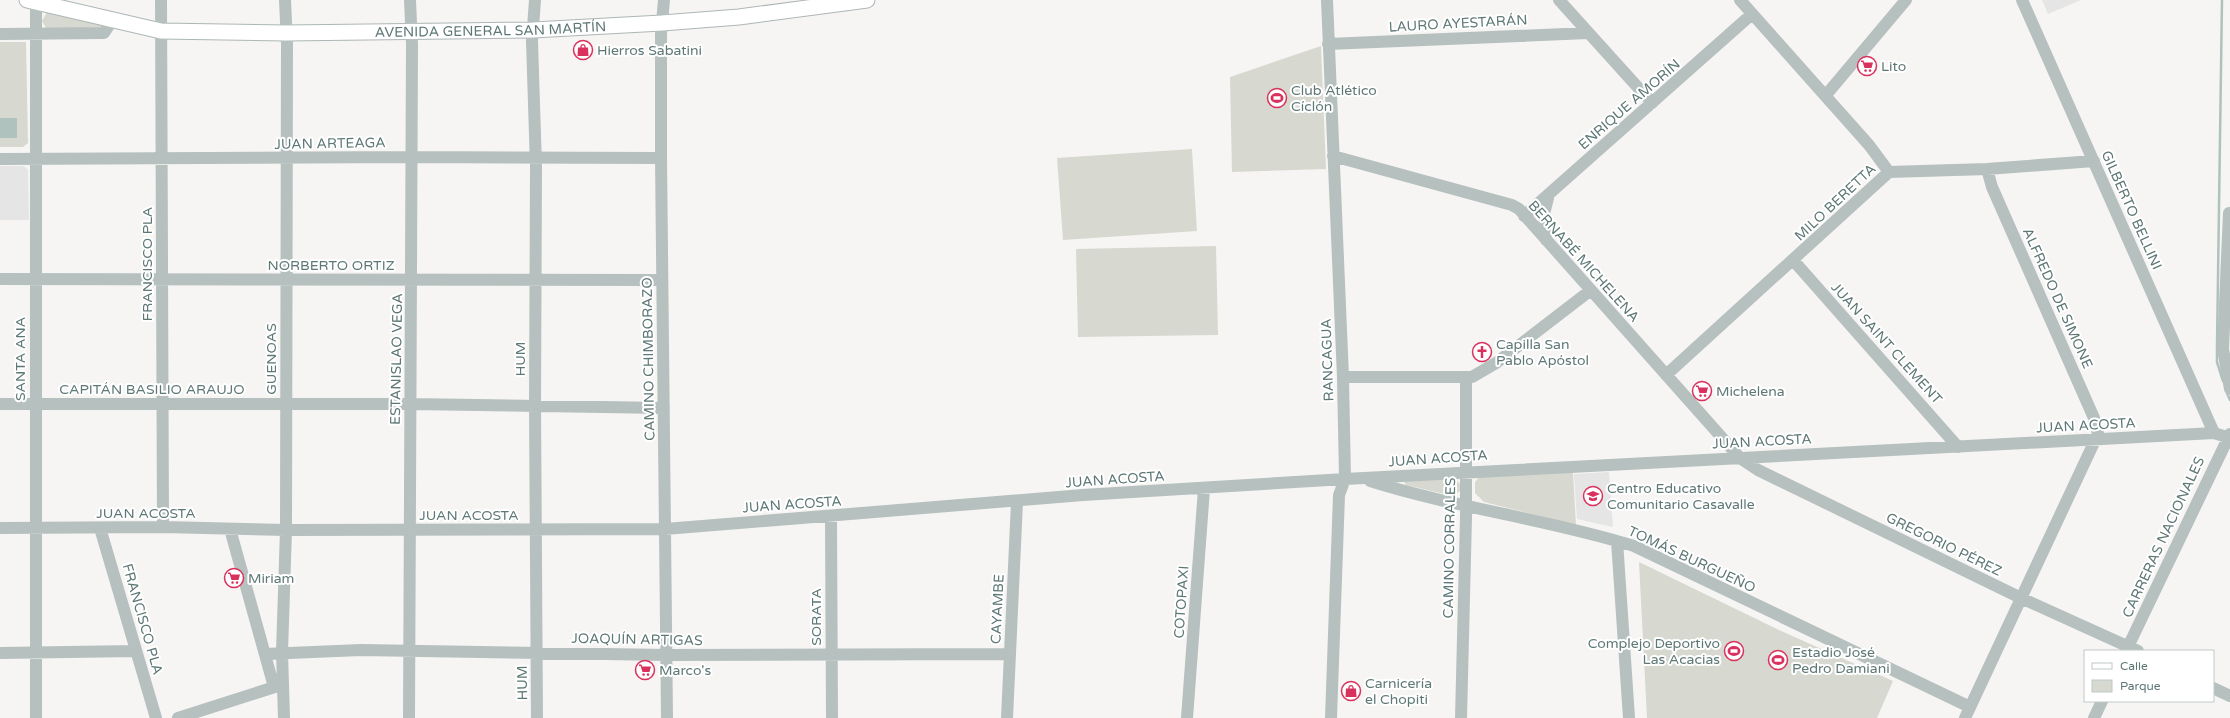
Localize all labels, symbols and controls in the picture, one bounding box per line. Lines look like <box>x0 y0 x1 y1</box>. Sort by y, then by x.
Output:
street label: LAURO AYESTARÁN <box>1388 11 1528 36</box>
street label: AVENIDA GENERAL SAN MARTÍN <box>374 18 607 41</box>
shop icon: Hierros Sabatini <box>572 39 594 61</box>
place label: Hierros Sabatini <box>597 42 702 59</box>
supermarket icon: Lito <box>1856 55 1878 77</box>
street label: ENRIQUE AMORÍN <box>1575 56 1684 153</box>
place label: Lito <box>1881 58 1906 75</box>
place label: Club Atlético Cíclón <box>1291 82 1377 115</box>
sports icon: Club Atlético Cíclón <box>1266 87 1288 109</box>
street label: JUAN ARTEAGA <box>274 134 386 153</box>
street label: GILBERTO BELLINI <box>2098 148 2165 272</box>
street label: MILO BERETTA <box>1791 160 1879 244</box>
street label: BERNABÉ MICHELENA <box>1524 197 1643 326</box>
street label: FRANCISCO PLA <box>139 207 156 321</box>
street label: ALFREDO DE SIMONE <box>2019 225 2096 371</box>
street label: NORBERTO ORTIZ <box>267 257 395 274</box>
street label: CAMINO CHIMBORAZO <box>639 277 658 441</box>
street label: JUAN SAINT CLEMENT <box>1828 279 1946 408</box>
street label: ESTANISLAO VEGA <box>387 293 406 425</box>
street label: SANTA ANA <box>12 317 29 401</box>
street label: RANCAGUA <box>1318 318 1337 402</box>
street label: GUENOAS <box>263 323 280 395</box>
place label: Capilla San Pablo Apóstol <box>1496 336 1589 369</box>
church icon: Capilla San Pablo Apóstol <box>1471 341 1493 363</box>
street label: HUM <box>512 342 529 376</box>
supermarket icon: Michelena <box>1691 380 1713 402</box>
street label: CAPITÁN BASILIO ARAUJO <box>59 381 245 398</box>
place label: Michelena <box>1716 383 1785 400</box>
street label: JUAN ACOSTA <box>2036 414 2136 437</box>
street label: JUAN ACOSTA <box>1712 430 1812 453</box>
street label: JUAN ACOSTA <box>1388 447 1488 470</box>
street label: CARRERAS NACIONALES <box>2119 454 2208 620</box>
street label: JUAN ACOSTA <box>1065 468 1165 491</box>
street label: CAMINO CORRALES <box>1440 477 1459 619</box>
place label: Centro Educativo Comunitario Casavalle <box>1607 480 1755 513</box>
school or university icon: Centro Educativo Comunitario Casavalle <box>1582 485 1604 507</box>
street label: JUAN ACOSTA <box>742 493 842 516</box>
street label: JUAN ACOSTA <box>96 505 196 522</box>
street label: JUAN ACOSTA <box>419 507 519 524</box>
street label: GREGORIO PÉREZ <box>1883 509 2004 580</box>
street label: TOMÁS BURGUEÑO <box>1625 522 1758 596</box>
street label: FRANCISCO PLA <box>119 562 166 677</box>
street label: COTOPAXI <box>1170 565 1193 639</box>
supermarket icon: Miriam <box>223 567 245 589</box>
place label: Miriam <box>248 570 294 587</box>
street label: CAYAMBE <box>987 574 1008 644</box>
street label: SORATA <box>808 588 825 646</box>
street label: JOAQUÍN ARTIGAS <box>571 630 703 649</box>
place label: Complejo Deportivo Las Acacias <box>1588 635 1720 668</box>
sports icon: Complejo Deportivo Las Acacias <box>1723 640 1745 662</box>
place label: Estadio José Pedro Damiani <box>1792 644 1890 677</box>
sports icon: Estadio José Pedro Damiani <box>1767 649 1789 671</box>
legend <box>2084 650 2214 702</box>
supermarket icon: Marco's <box>634 659 656 681</box>
text: Calle <box>2120 659 2148 673</box>
place label: Marco's <box>659 662 711 679</box>
street label: HUM <box>514 665 531 700</box>
place label: Carnicería el Chopiti <box>1365 675 1432 708</box>
text: Parque <box>2120 679 2161 693</box>
shop icon: Carnicería el Chopiti <box>1340 680 1362 702</box>

